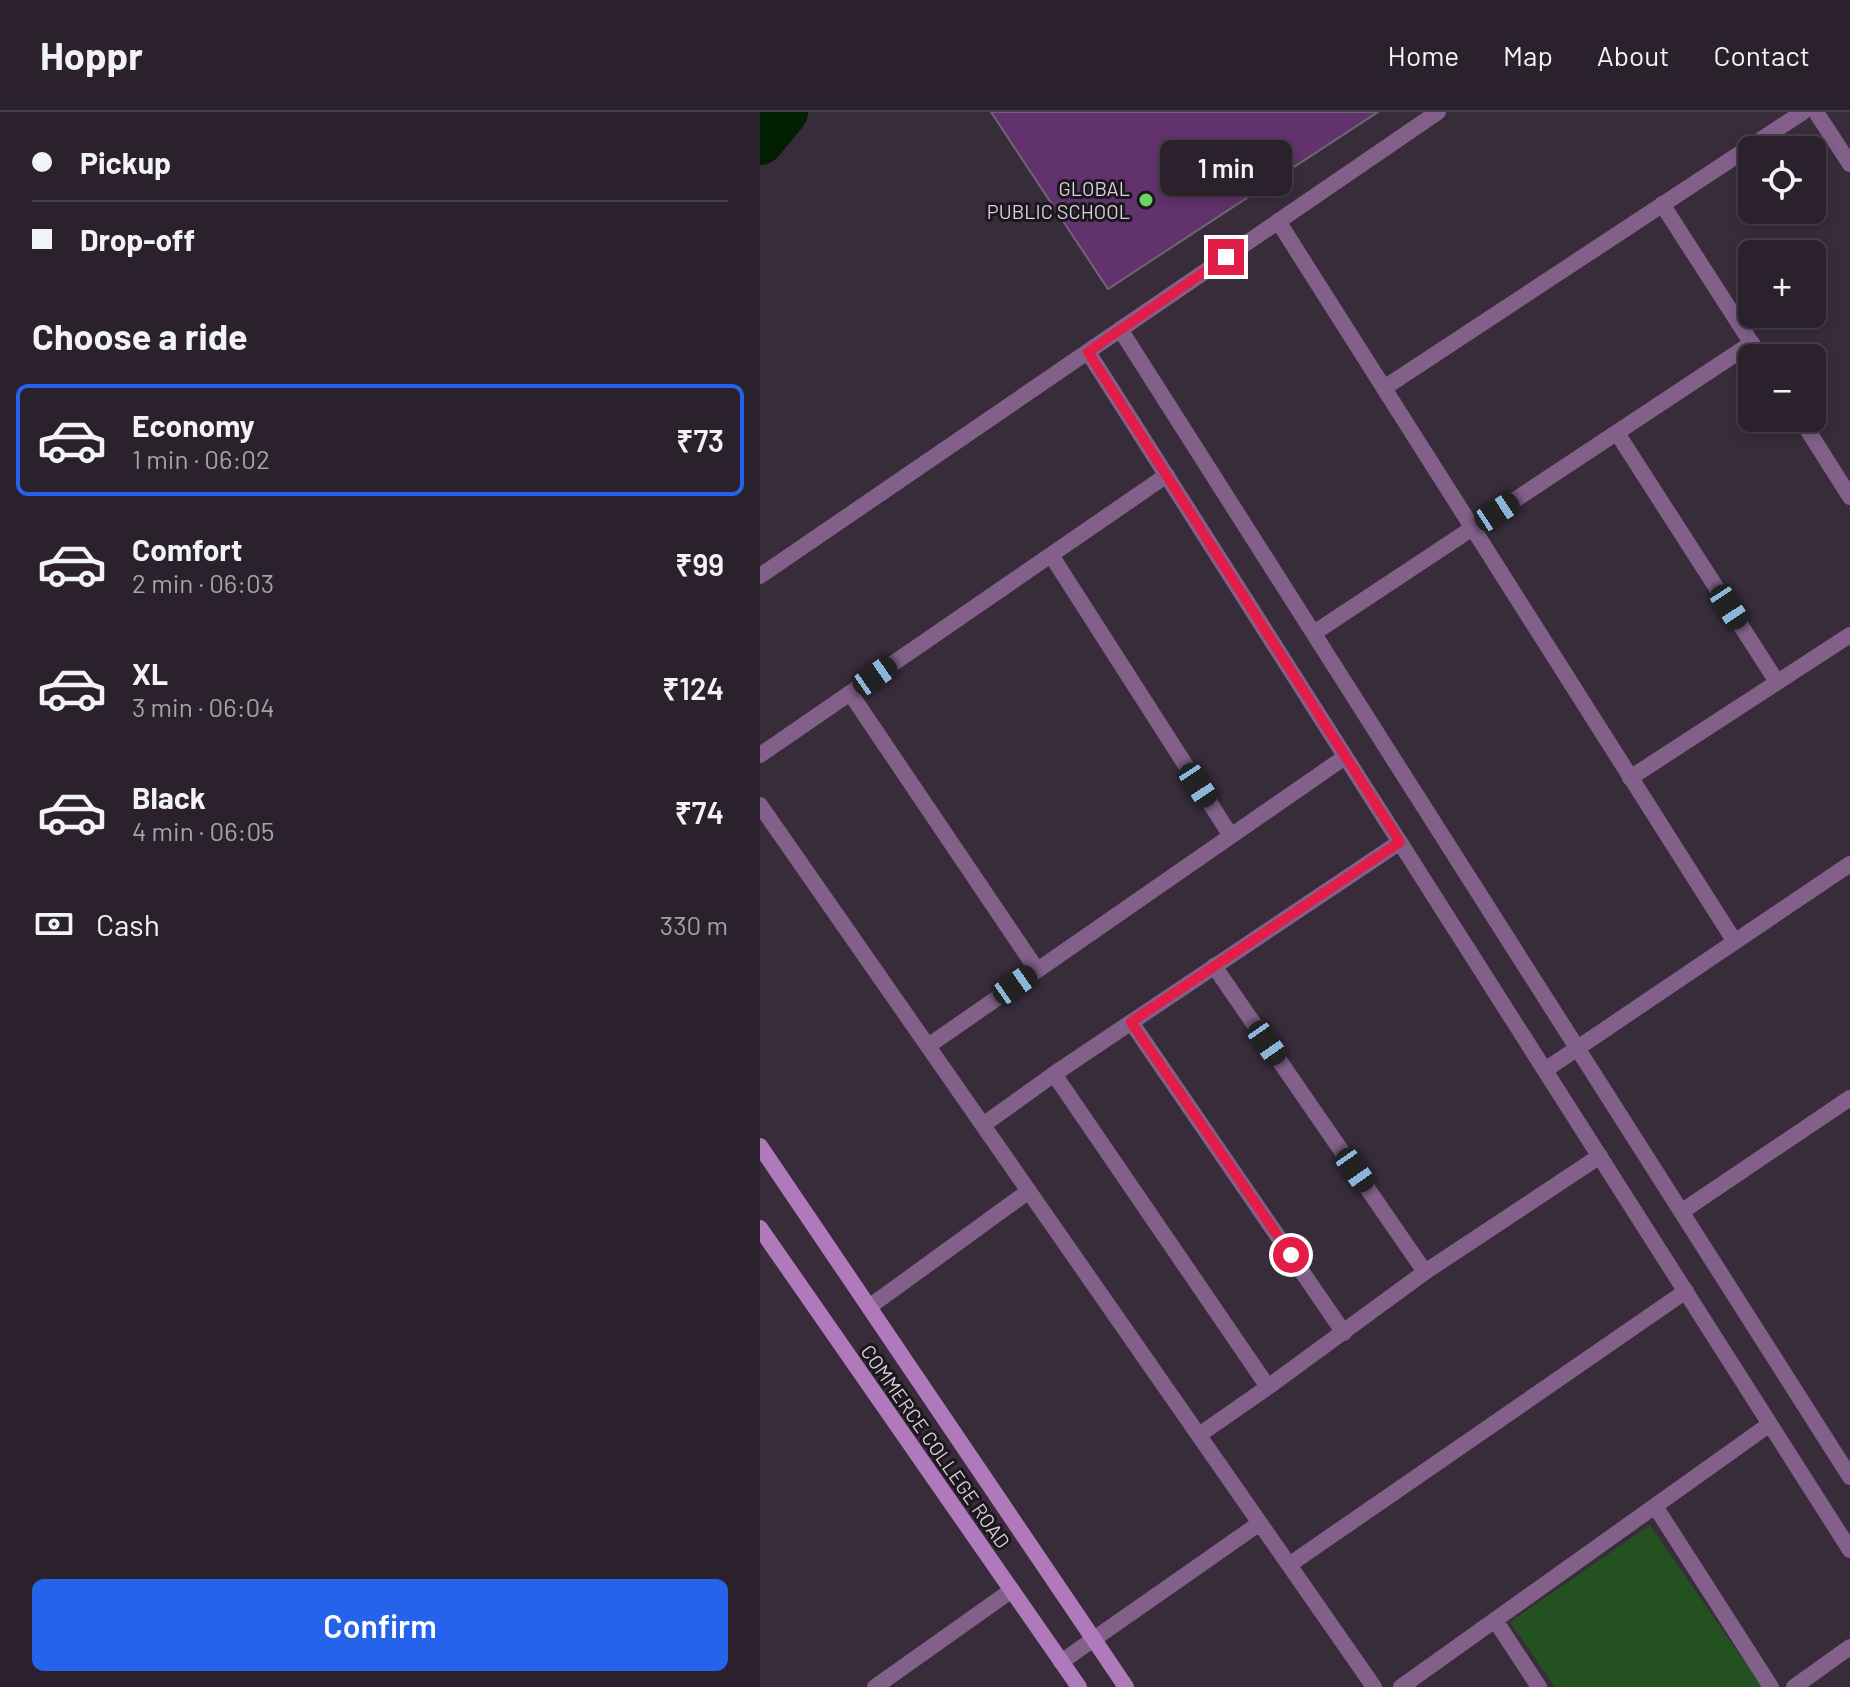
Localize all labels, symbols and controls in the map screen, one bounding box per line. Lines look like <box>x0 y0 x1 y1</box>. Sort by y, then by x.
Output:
text: Hoppr <box>40 32 143 78</box>
text: Home <box>1388 38 1459 72</box>
text: Map <box>1503 38 1553 72</box>
text: About <box>1597 38 1669 72</box>
text: Contact <box>1713 38 1810 72</box>
map controls <box>1738 136 1826 432</box>
button: locate <box>1738 136 1826 224</box>
callout: 1 min <box>1160 141 1292 197</box>
text: Pickup <box>80 144 171 180</box>
text: 1 min <box>1198 152 1254 183</box>
place label: GLOBAL PUBLIC SCHOOL <box>987 176 1130 223</box>
marker: GLOBAL PUBLIC SCHOOL <box>1137 191 1155 209</box>
text: Drop-off <box>80 221 195 257</box>
route end <box>1208 239 1244 275</box>
button: + <box>1738 240 1826 328</box>
text: Choose a ride <box>32 314 248 357</box>
button: − <box>1738 344 1826 432</box>
icon: car <box>36 404 108 476</box>
text: Economy <box>132 407 255 443</box>
text: ₹73 <box>676 422 724 458</box>
text: 1 min · 06:02 <box>132 443 270 474</box>
car <box>1470 489 1524 535</box>
icon: car <box>36 528 108 600</box>
text: Comfort <box>132 531 242 567</box>
text: ₹99 <box>675 546 724 582</box>
text: 2 min · 06:03 <box>132 567 274 598</box>
car <box>1706 580 1752 634</box>
icon: car <box>36 652 108 724</box>
car <box>848 652 902 700</box>
text: XL <box>132 655 168 691</box>
text: ₹124 <box>662 670 724 706</box>
text: 3 min · 06:04 <box>132 691 275 722</box>
car <box>1175 758 1221 812</box>
icon: car <box>36 776 108 848</box>
text: Black <box>132 779 206 815</box>
text: ₹74 <box>675 794 724 830</box>
text: 4 min · 06:05 <box>132 815 274 846</box>
icon: cash <box>32 902 76 946</box>
text: Cash <box>96 906 160 942</box>
text: 330 m <box>660 909 728 940</box>
car <box>988 961 1042 1009</box>
car <box>1243 1016 1291 1070</box>
car <box>1331 1143 1379 1197</box>
route start <box>1273 1237 1309 1273</box>
street label: COMMERCE COLLEGE ROAD <box>857 1340 1015 1552</box>
button: Confirm <box>32 1579 728 1671</box>

